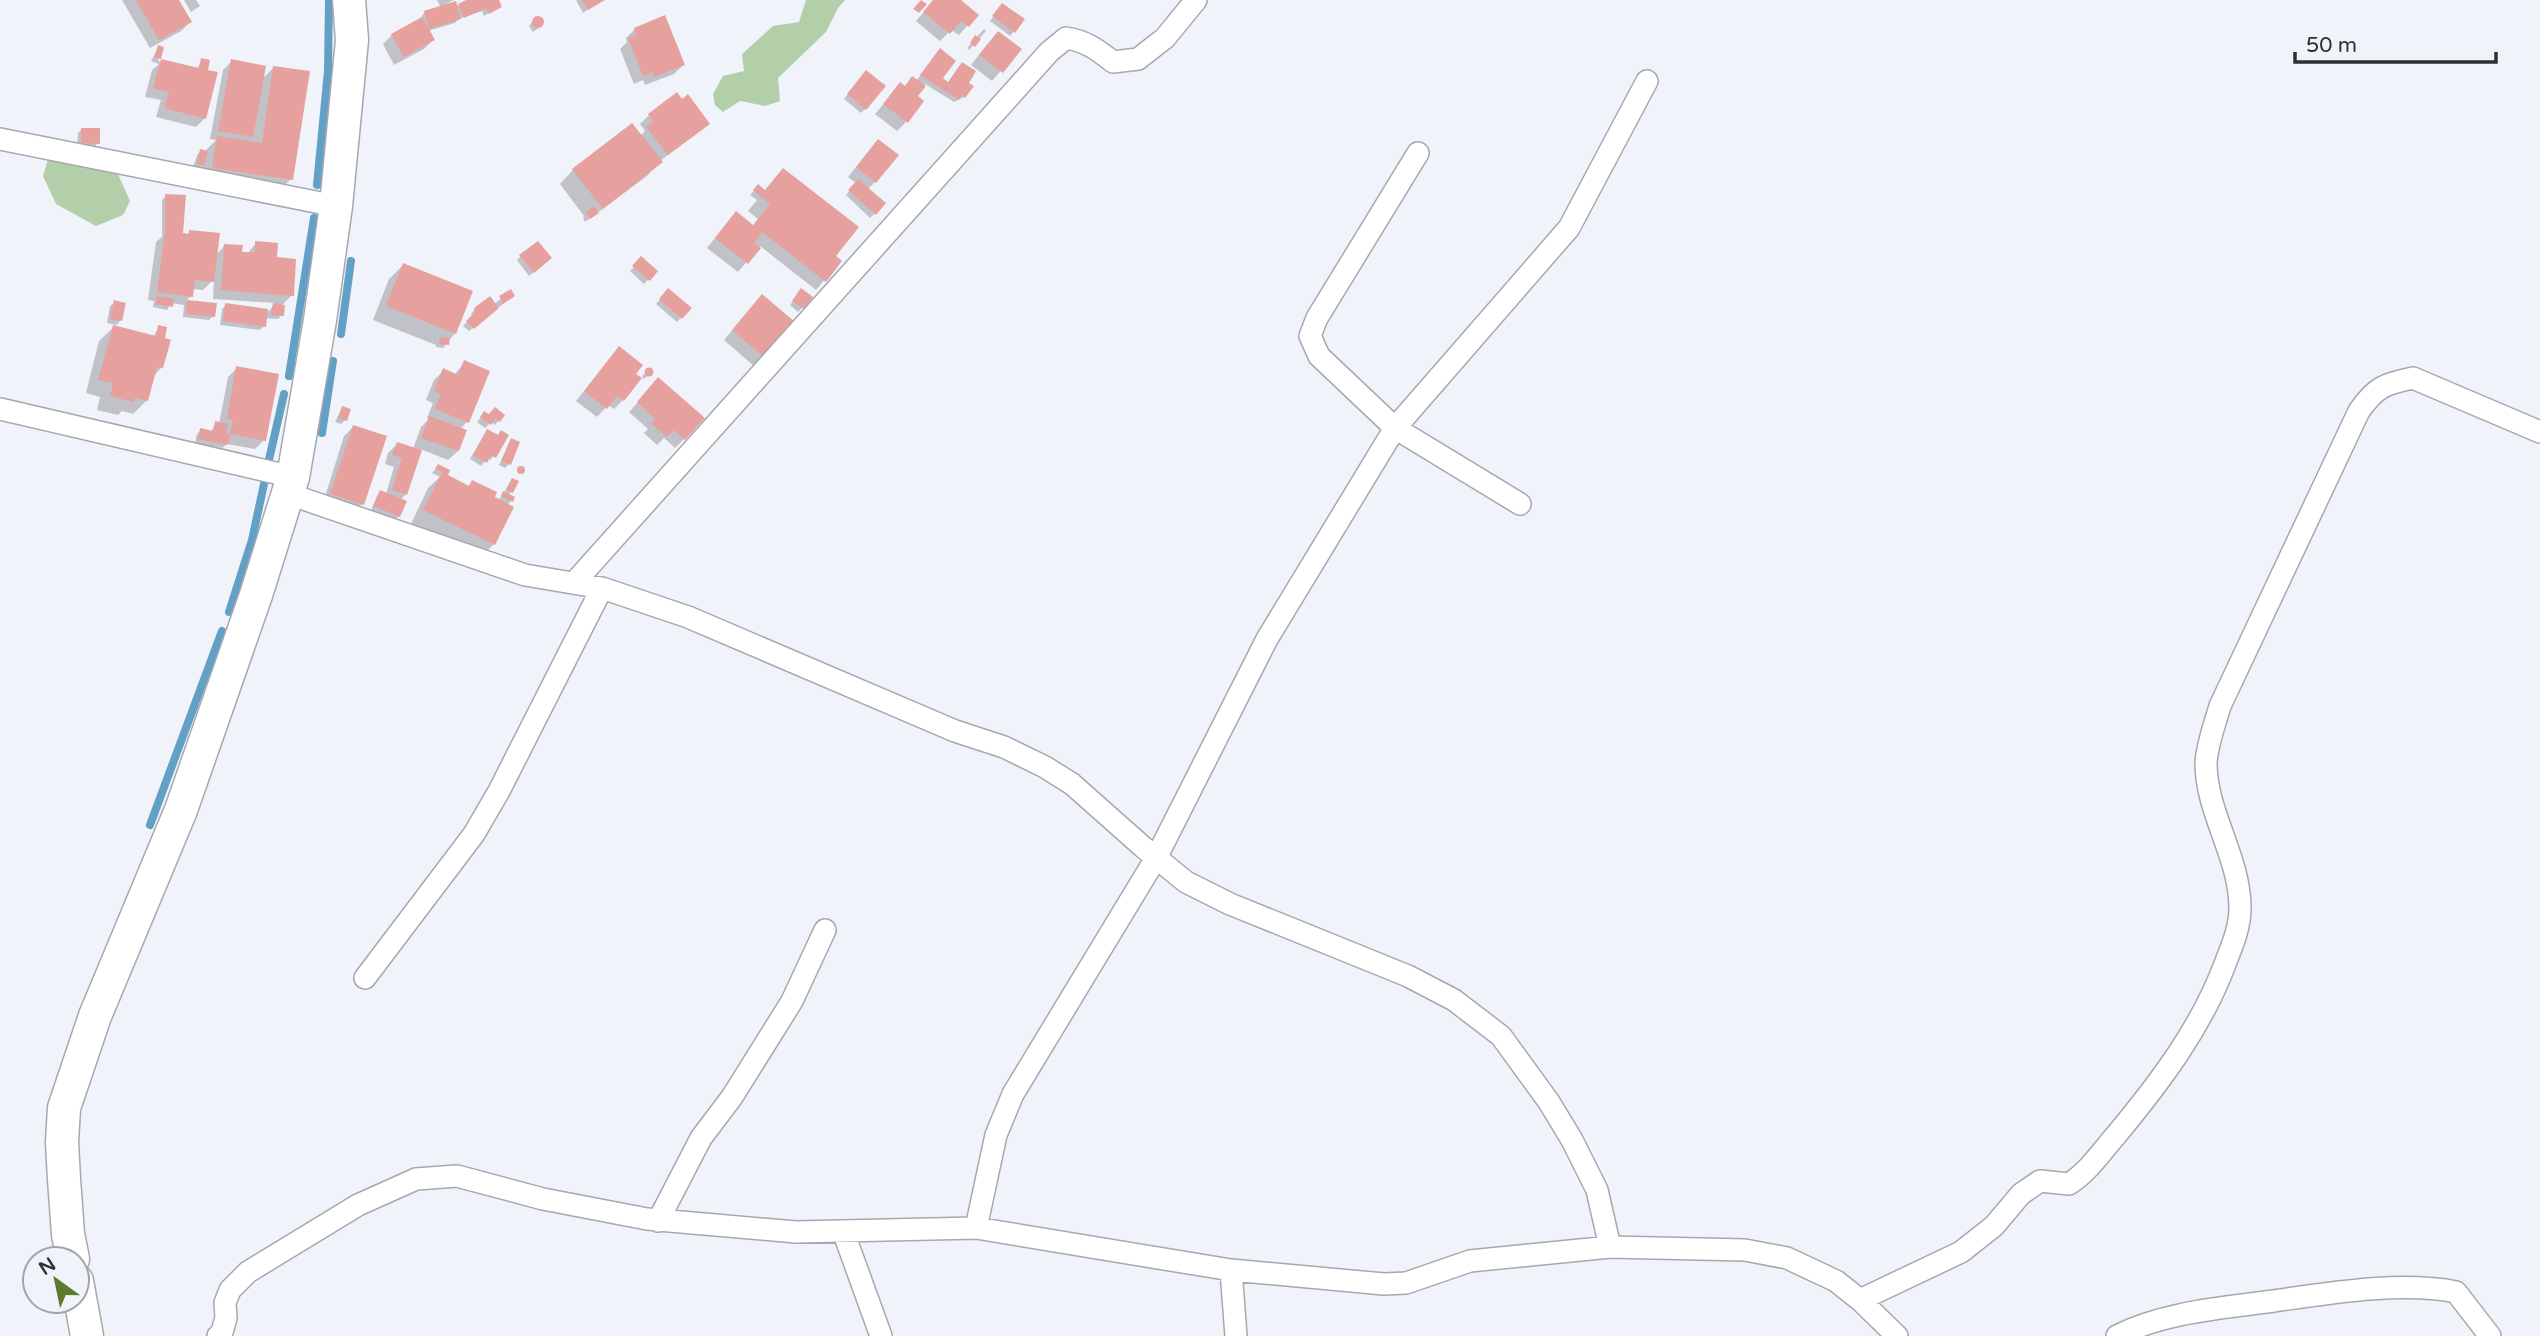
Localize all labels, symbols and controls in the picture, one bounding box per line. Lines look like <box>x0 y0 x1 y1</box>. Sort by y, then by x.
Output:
scale bar <box>2295 21 2496 65</box>
text: 50 m <box>2306 33 2357 58</box>
north arrow <box>21 1245 91 1315</box>
text: N <box>35 1253 60 1280</box>

